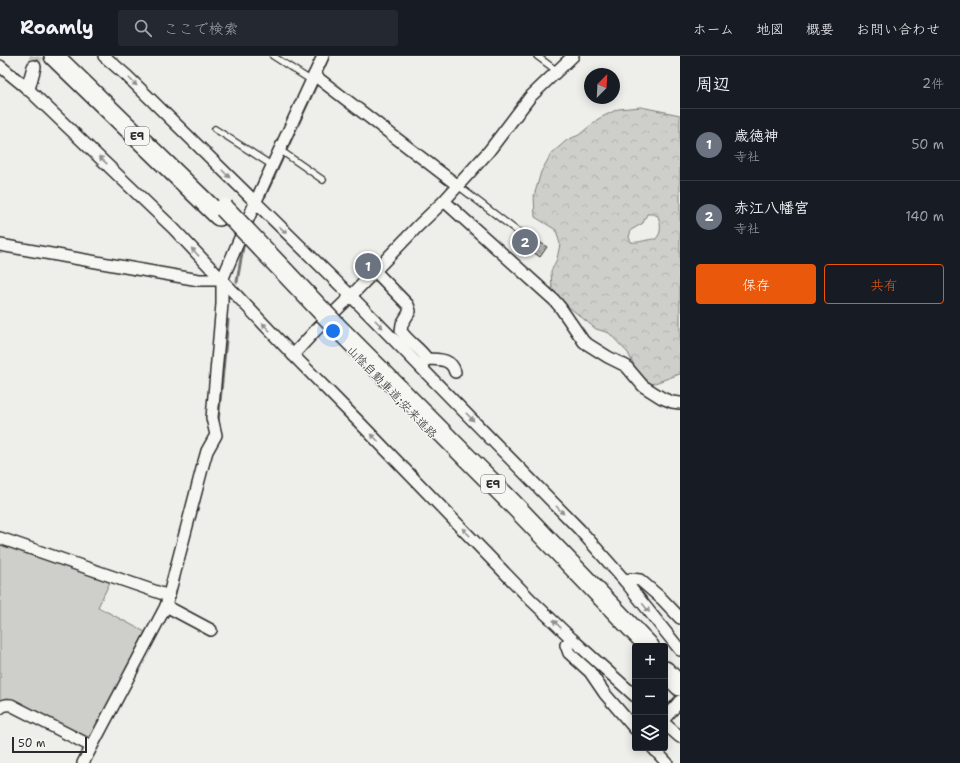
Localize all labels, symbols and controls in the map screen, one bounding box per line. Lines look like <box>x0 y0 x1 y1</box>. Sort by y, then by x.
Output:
search box <box>118 10 398 46</box>
text: Roamly <box>20 15 94 40</box>
icon: search <box>132 17 154 39</box>
text: ここで検索 <box>164 19 239 39</box>
text: ホーム <box>693 20 734 38</box>
text: 地図 <box>756 20 784 38</box>
text: 概要 <box>806 20 834 38</box>
text: お問い合わせ <box>856 20 940 38</box>
north arrow <box>584 68 620 104</box>
text: 周辺 <box>696 73 730 95</box>
text: 2件 <box>922 75 944 92</box>
one-way arrow <box>128 77 138 87</box>
text: 歳徳神 <box>734 126 779 146</box>
road number: E9 <box>125 127 149 145</box>
text: 1 <box>706 136 712 153</box>
text: 50 m <box>911 136 944 153</box>
text: 寺社 <box>734 148 760 165</box>
one-way arrow <box>98 155 108 165</box>
one-way arrow <box>221 169 231 178</box>
text: 赤江八幡宮 <box>734 198 809 218</box>
text: 2 <box>704 208 714 225</box>
text: 140 m <box>905 208 944 225</box>
text: 寺社 <box>734 220 760 237</box>
one-way arrow <box>278 225 288 235</box>
pin: 2 <box>512 227 538 257</box>
one-way arrow <box>190 247 200 257</box>
pin: 1 <box>355 251 381 281</box>
button: 保存 <box>696 264 816 304</box>
button: 共有 <box>824 264 944 304</box>
one-way arrow <box>374 319 383 329</box>
your location <box>323 321 343 341</box>
one-way arrow <box>261 322 271 332</box>
street label: 山陰自動車道;安来道路 <box>343 342 441 442</box>
one-way arrow <box>465 412 474 422</box>
one-way arrow <box>370 433 380 443</box>
road number: E9 <box>481 475 505 493</box>
one-way arrow <box>556 505 565 515</box>
one-way arrow <box>461 527 470 537</box>
one-way arrow <box>641 602 650 613</box>
one-way arrow <box>552 619 562 629</box>
map controls <box>632 643 668 751</box>
button: + <box>632 643 668 679</box>
button: − <box>632 679 668 715</box>
button: layers <box>632 715 668 751</box>
scale bar <box>12 735 87 754</box>
text: 50 m <box>18 736 46 751</box>

